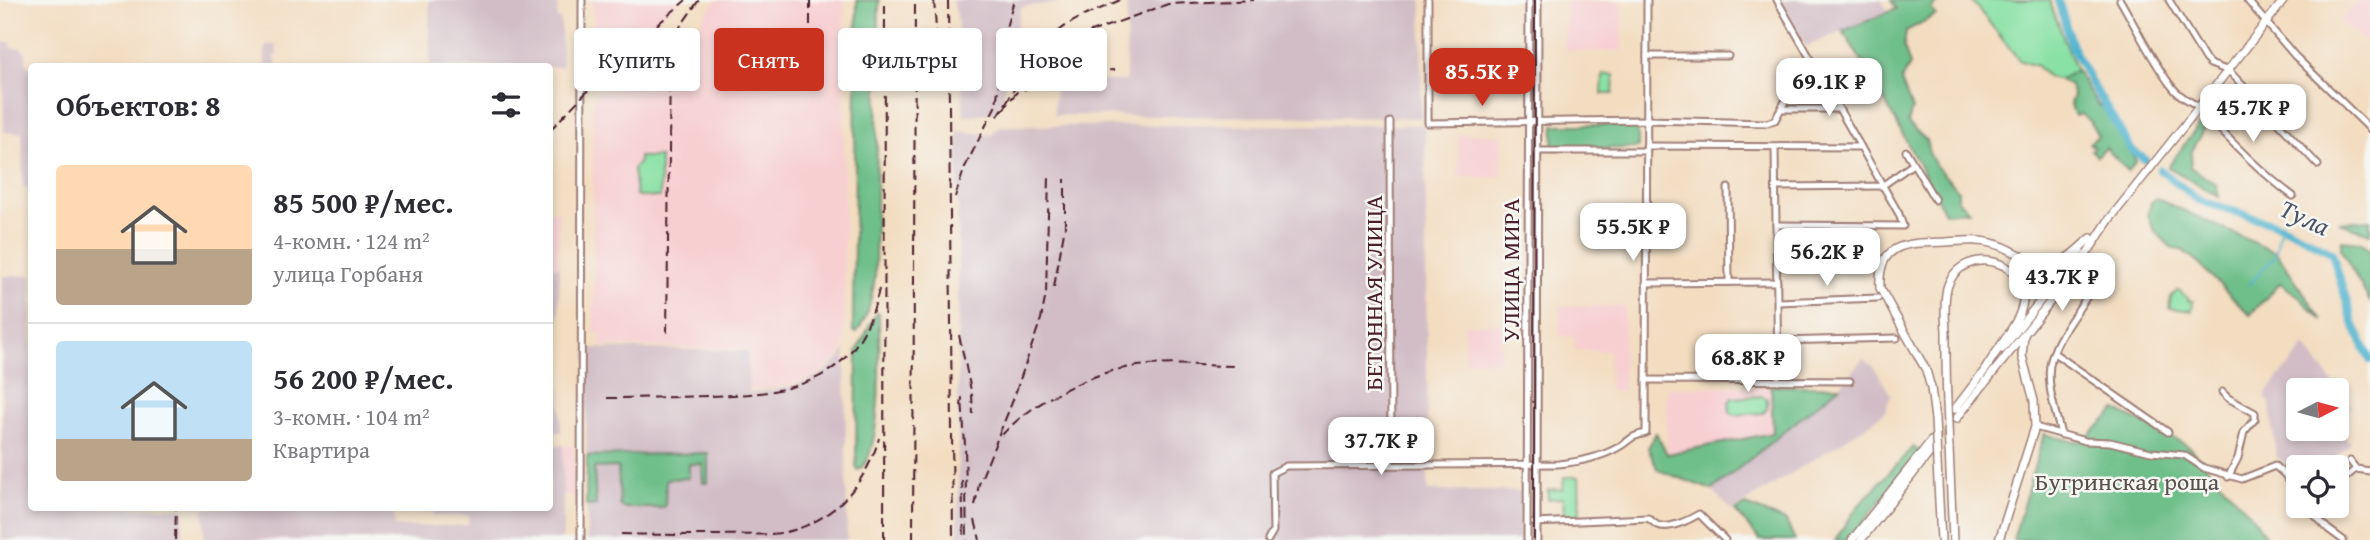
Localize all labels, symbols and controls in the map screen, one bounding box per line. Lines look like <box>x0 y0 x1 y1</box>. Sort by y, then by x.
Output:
chip: Купить <box>574 28 700 91</box>
chip: Снять <box>714 28 824 91</box>
chip: Фильтры <box>838 28 982 91</box>
chip: Новое <box>996 28 1107 91</box>
pin: 85.5K ₽ <box>1417 48 1547 108</box>
text: 85.5K ₽ <box>1445 54 1519 87</box>
pin: 69.1K ₽ <box>1764 58 1894 118</box>
text: 69.1K ₽ <box>1792 64 1866 97</box>
text: Объектов: 8 <box>56 83 220 127</box>
pin: 45.7K ₽ <box>2188 85 2318 144</box>
icon: filters <box>487 86 525 124</box>
text: 45.7K ₽ <box>2216 90 2290 123</box>
text: 85 500 ₽/мес. <box>273 180 454 224</box>
water label: Тула <box>2274 189 2336 245</box>
icon: home <box>112 193 196 277</box>
street label: БЕТОННАЯ УЛИЦА <box>1356 195 1391 391</box>
street label: УЛИЦА МИРА <box>1493 198 1528 342</box>
pin: 55.5K ₽ <box>1568 204 1698 263</box>
text: 55.5K ₽ <box>1596 209 1670 242</box>
text: 4-комн. · 124 m² <box>273 224 430 257</box>
pin: 56.2K ₽ <box>1762 229 1892 288</box>
text: 56.2K ₽ <box>1790 234 1864 267</box>
pin: 43.7K ₽ <box>1997 254 2127 313</box>
text: улица Горбаня <box>273 257 423 290</box>
text: 43.7K ₽ <box>2025 259 2099 292</box>
pin: 68.8K ₽ <box>1683 334 1813 394</box>
text: 68.8K ₽ <box>1711 340 1785 373</box>
text: 56 200 ₽/мес. <box>273 356 454 400</box>
icon: home <box>112 369 196 453</box>
north arrow <box>2286 378 2348 441</box>
map controls <box>2286 378 2349 518</box>
text: 3-комн. · 104 m² <box>273 400 430 433</box>
pin: 37.7K ₽ <box>1316 418 1446 477</box>
text: 37.7K ₽ <box>1344 423 1418 456</box>
text: Квартира <box>273 433 370 466</box>
button: locate <box>2286 455 2349 518</box>
park label: Бугринская роща <box>2035 464 2220 499</box>

